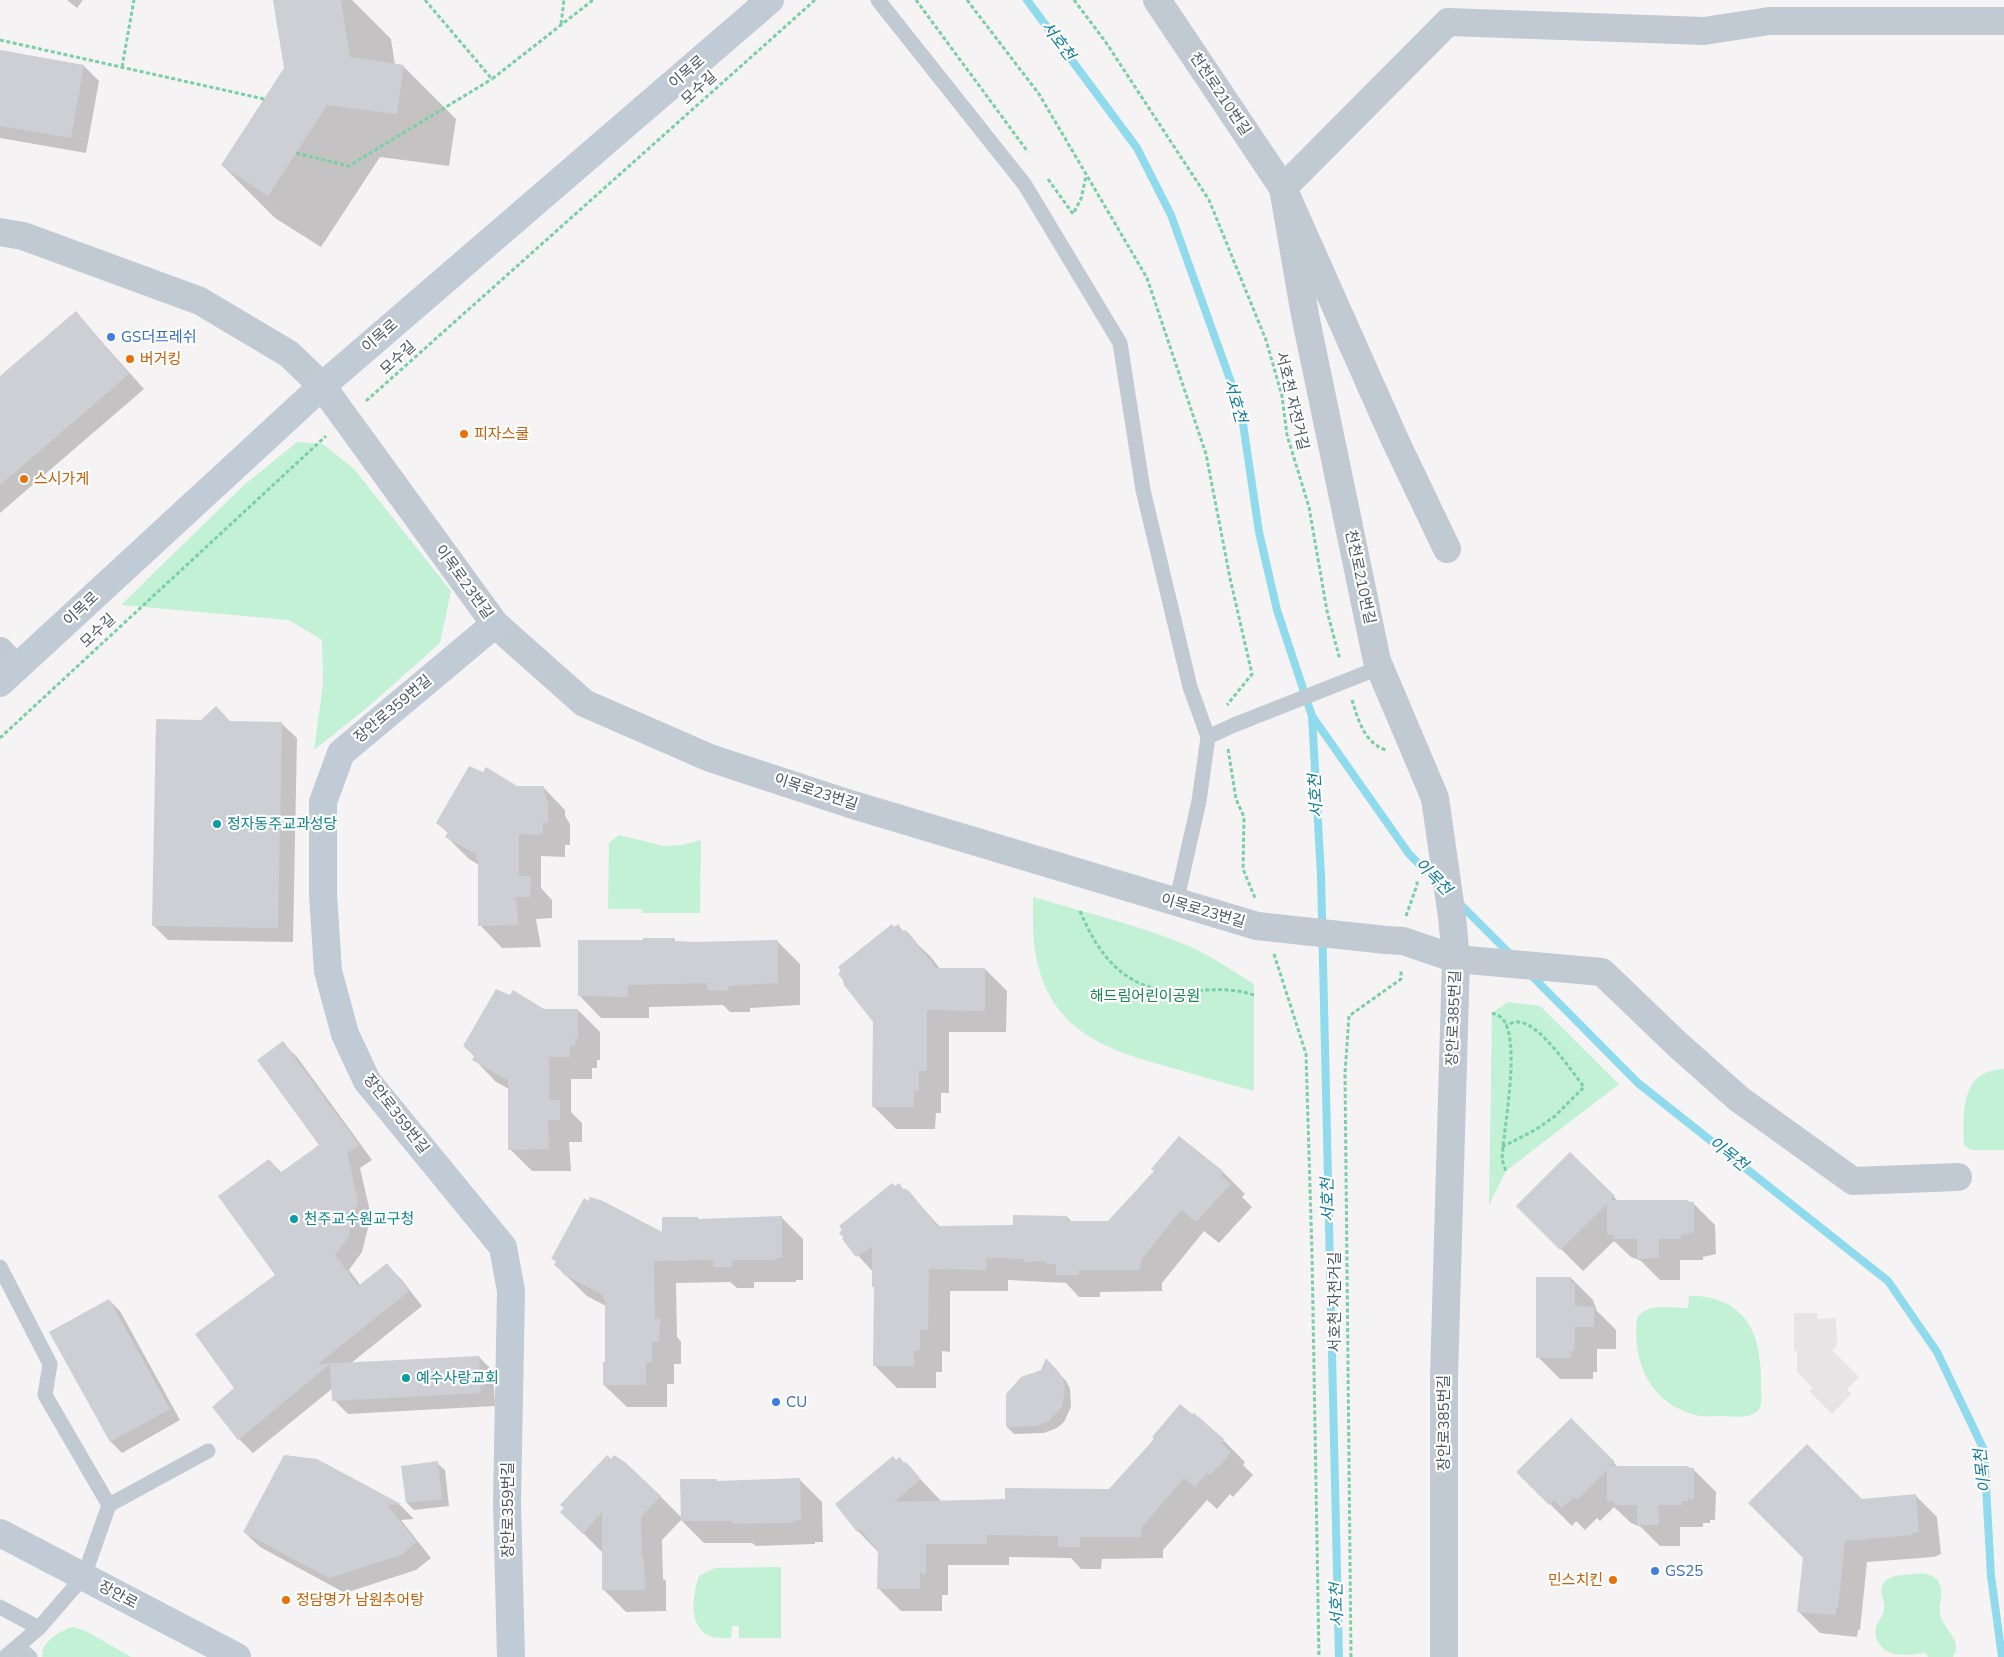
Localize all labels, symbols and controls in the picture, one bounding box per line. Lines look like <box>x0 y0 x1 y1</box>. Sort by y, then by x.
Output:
water label: 서호천 <box>1037 18 1079 64</box>
street label: 천천로210번길 <box>1186 49 1254 139</box>
street label: 이목로 <box>665 52 709 92</box>
street label: 모수길 <box>678 67 720 109</box>
street label: 이목로 <box>358 316 402 356</box>
place label: GS더프레쉬 <box>121 328 197 346</box>
marker: GS더프레쉬 <box>105 331 117 343</box>
street label: 모수길 <box>377 337 419 379</box>
place label: 버거킹 <box>140 350 181 368</box>
street label: 서호천 자전거길 <box>1272 350 1312 452</box>
marker: 버거킹 <box>124 353 136 365</box>
water label: 서호천 <box>1220 377 1250 425</box>
place label: 피자스쿨 <box>474 425 529 443</box>
marker: 피자스쿨 <box>458 428 470 440</box>
place label: 스시가게 <box>34 470 89 488</box>
marker: 스시가게 <box>18 473 30 485</box>
street label: 천천로210번길 <box>1341 528 1379 626</box>
street label: 이목로23번길 <box>431 542 497 622</box>
street label: 이목로 <box>60 588 102 630</box>
street label: 모수길 <box>77 610 119 652</box>
street label: 장안로359번길 <box>350 671 436 747</box>
street label: 이목로23번길 <box>772 770 860 814</box>
water label: 서호천 <box>1305 773 1327 819</box>
place label: 정자동주교과성당 <box>227 815 337 833</box>
marker: 정자동주교과성당 <box>211 818 223 830</box>
water label: 이목천 <box>1411 855 1455 899</box>
street label: 이목로23번길 <box>1159 890 1247 932</box>
street label: 장안로385번길 <box>1443 970 1465 1066</box>
park label: 해드림어린이공원 <box>1090 987 1200 1005</box>
street label: 장안로359번길 <box>359 1071 433 1157</box>
water label: 이목천 <box>1705 1133 1751 1175</box>
water label: 서호천 <box>1318 1178 1338 1222</box>
place label: 천주교수원교구청 <box>304 1210 414 1228</box>
marker: 천주교수원교구청 <box>288 1213 300 1225</box>
street label: 서호천 자전거길 <box>1326 1252 1344 1352</box>
place label: 예수사랑교회 <box>416 1369 499 1387</box>
marker: 예수사랑교회 <box>400 1372 412 1384</box>
street label: 장안로385번길 <box>1435 1375 1453 1471</box>
place label: CU <box>786 1393 807 1411</box>
marker: CU <box>770 1396 782 1408</box>
water label: 이목천 <box>1971 1448 1995 1494</box>
street label: 장안로359번길 <box>499 1462 517 1558</box>
place label: GS25 <box>1665 1562 1703 1580</box>
marker: GS25 <box>1649 1565 1661 1577</box>
place label: 민스치킨 <box>1548 1571 1603 1589</box>
marker: 민스치킨 <box>1607 1574 1619 1586</box>
street label: 장안로 <box>95 1577 141 1613</box>
water label: 서호천 <box>1327 1583 1347 1627</box>
place label: 정담명가 남원추어탕 <box>296 1591 424 1609</box>
marker: 정담명가 남원추어탕 <box>280 1594 292 1606</box>

